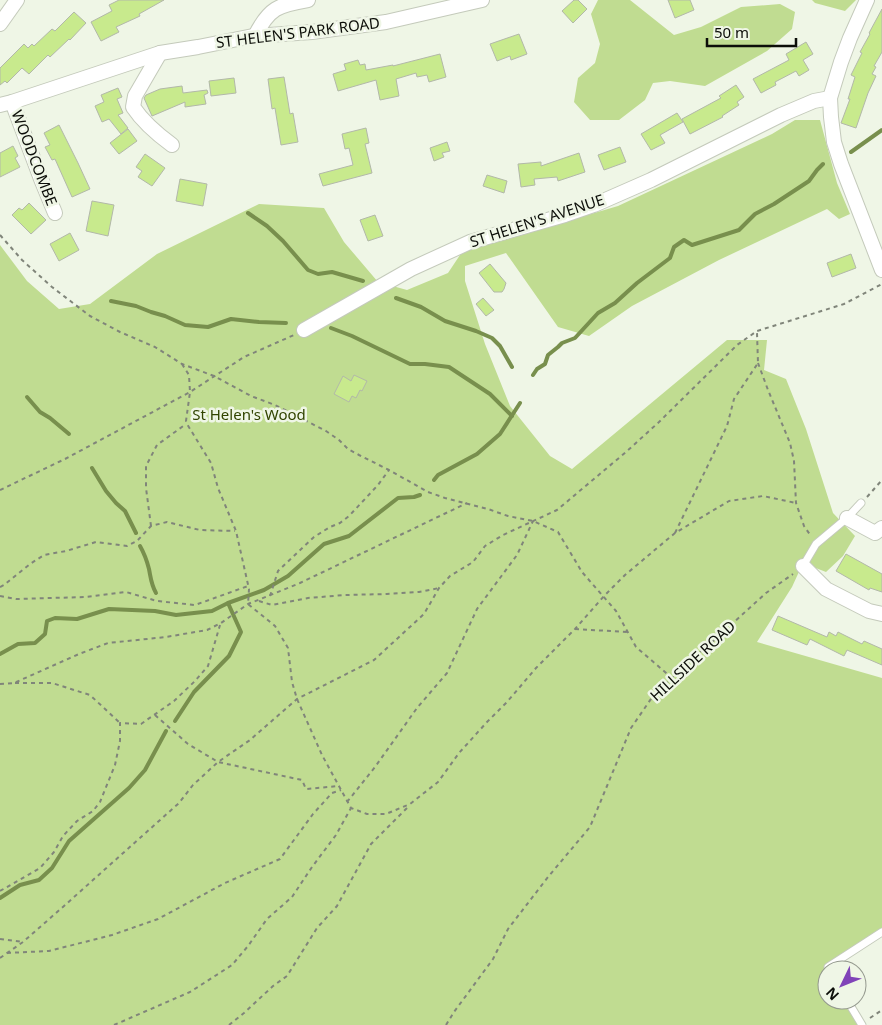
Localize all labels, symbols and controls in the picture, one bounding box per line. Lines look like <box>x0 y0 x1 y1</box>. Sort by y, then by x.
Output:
street label: ST HELEN'S PARK ROAD <box>215 12 381 52</box>
scale bar <box>707 15 796 47</box>
text: 50 m <box>714 22 749 42</box>
street label: WOODCOMBE <box>8 107 62 208</box>
street label: ST HELEN'S AVENUE <box>467 189 606 251</box>
park label: St Helen's Wood <box>192 404 306 424</box>
street label: HILLSIDE ROAD <box>645 616 739 705</box>
north arrow <box>817 960 867 1010</box>
text: N <box>821 984 843 1005</box>

